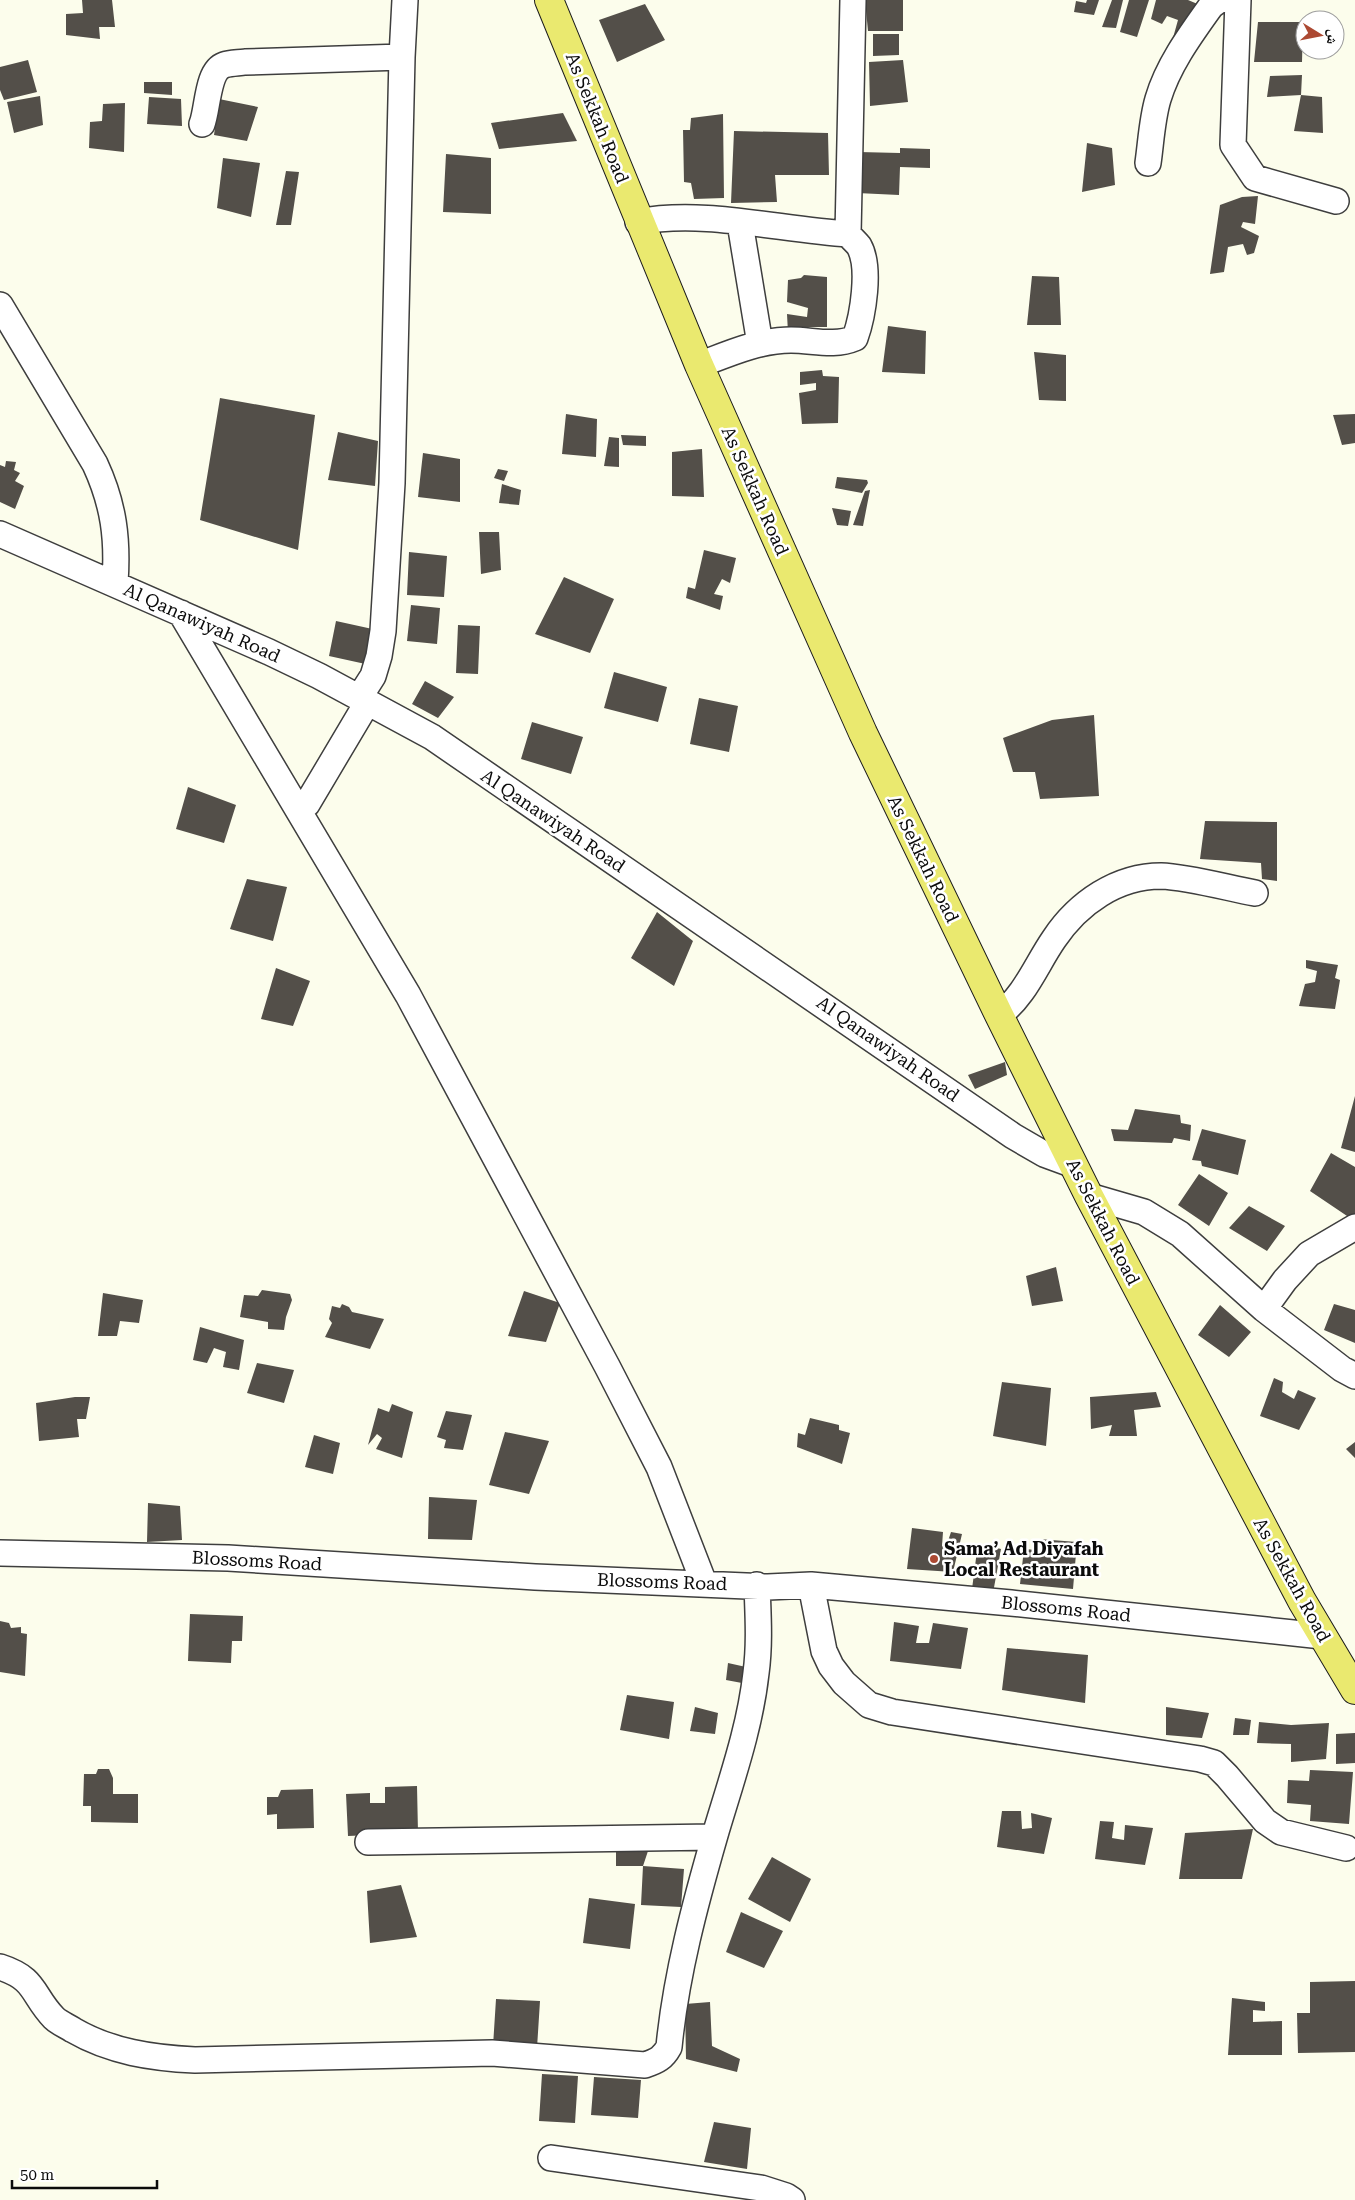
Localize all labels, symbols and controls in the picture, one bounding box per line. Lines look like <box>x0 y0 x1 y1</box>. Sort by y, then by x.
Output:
north arrow <box>1295 10 1345 60</box>
text: ش <box>1323 28 1342 46</box>
street label: As Sekkah Road <box>562 49 633 187</box>
street label: As Sekkah Road <box>718 423 793 559</box>
street label: Al Qanawiyah Road <box>121 579 284 667</box>
street label: Al Qanawiyah Road <box>477 765 630 877</box>
street label: As Sekkah Road <box>884 792 964 926</box>
street label: Al Qanawiyah Road <box>813 991 964 1106</box>
street label: As Sekkah Road <box>1063 1155 1145 1289</box>
street label: As Sekkah Road <box>1250 1514 1336 1646</box>
place label: Sama’ Ad Diyafah Local Restaurant <box>944 1538 1104 1580</box>
street label: Blossoms Road <box>191 1547 323 1574</box>
marker: Sama’ Ad Diyafah Local Restaurant <box>928 1553 940 1565</box>
street label: Blossoms Road <box>597 1569 728 1594</box>
street label: Blossoms Road <box>1000 1591 1132 1626</box>
scale bar <box>12 2158 158 2190</box>
text: 50 m <box>20 2166 55 2184</box>

